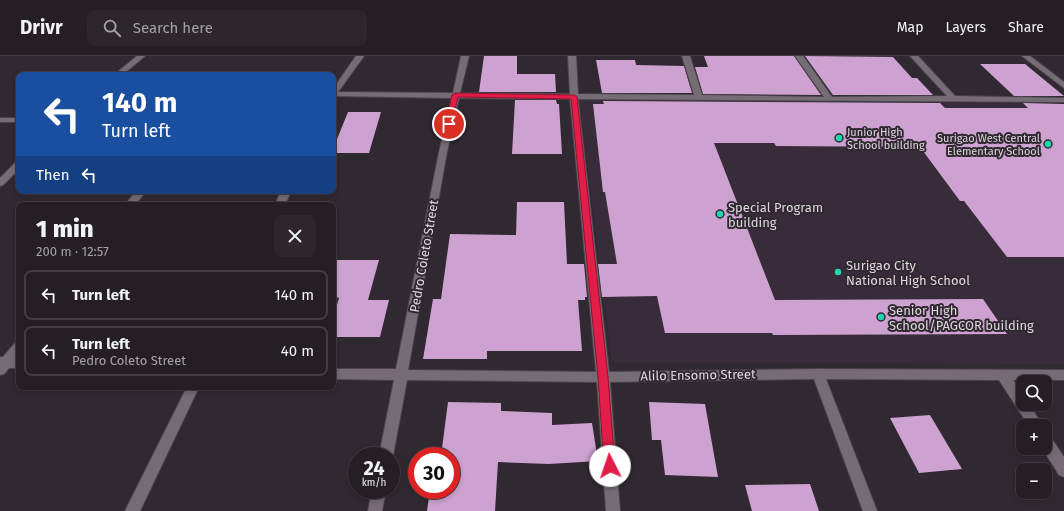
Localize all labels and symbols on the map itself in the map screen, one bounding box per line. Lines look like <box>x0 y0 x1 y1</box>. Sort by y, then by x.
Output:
pin <box>432 107 466 141</box>
place label: Junior High School building <box>847 126 925 152</box>
place label: Surigao West Central Elementary School <box>937 132 1040 158</box>
marker: Junior High School building <box>834 133 844 143</box>
marker: Surigao West Central Elementary School <box>1043 139 1053 149</box>
street label: Pedro Coleto Street <box>407 198 441 313</box>
place label: Special Program building <box>728 200 823 230</box>
marker: Special Program building <box>715 209 725 219</box>
place label: Surigao City National High School <box>846 258 970 288</box>
marker: Surigao City National High School <box>833 267 843 277</box>
place label: Senior High School/PAGCOR building <box>889 303 1034 333</box>
marker: Senior High School/PAGCOR building <box>876 312 886 322</box>
street label: Alilo Ensomo Street <box>640 366 756 384</box>
position arrow <box>589 445 631 487</box>
speed limit sign: 30 <box>408 447 460 499</box>

